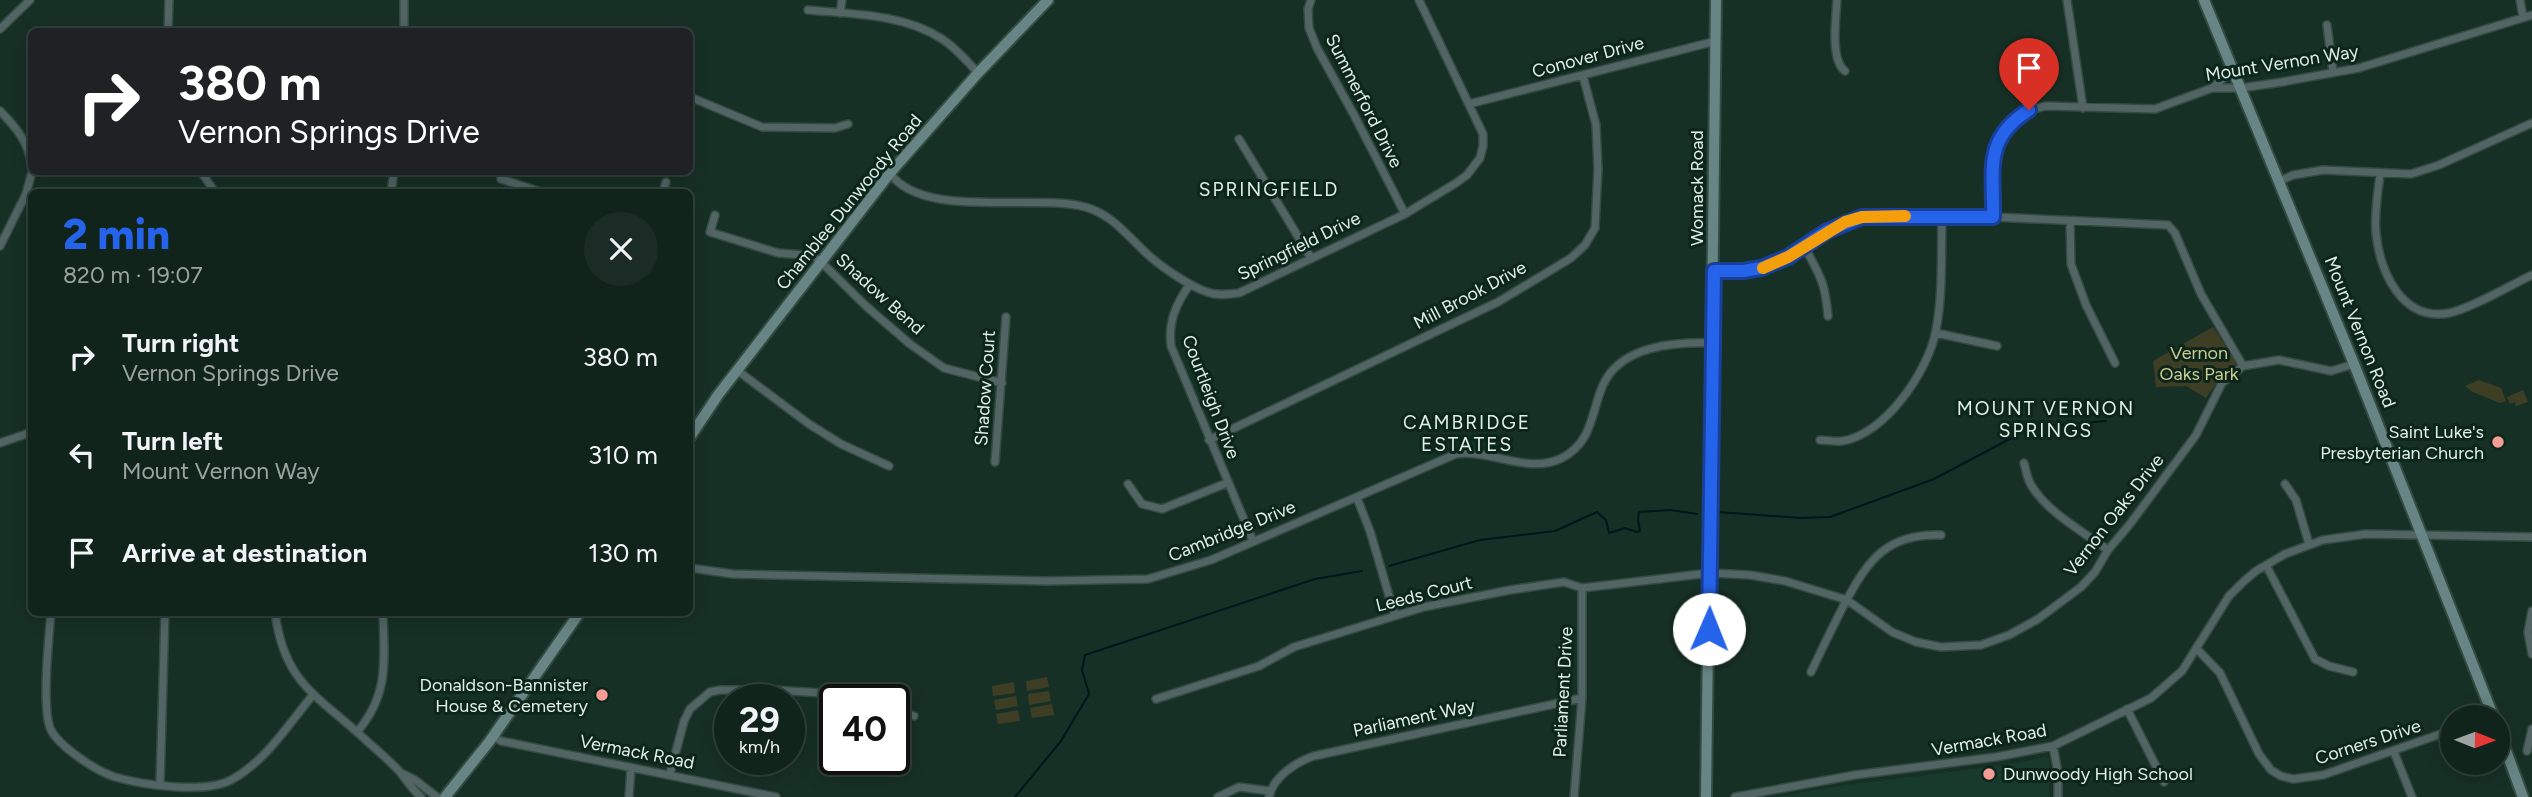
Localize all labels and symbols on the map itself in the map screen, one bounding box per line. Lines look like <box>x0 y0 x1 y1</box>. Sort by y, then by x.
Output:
street label: Summerford Drive <box>1321 30 1407 172</box>
street label: Conover Drive <box>1530 31 1646 82</box>
pin <box>1999 38 2059 110</box>
street label: Mount Vernon Way <box>2204 40 2361 86</box>
street label: Chamblee Dunwoody Road <box>771 110 927 294</box>
street label: Womack Road <box>1686 130 1708 246</box>
district label: SPRINGFIELD <box>1199 178 1339 201</box>
street label: Springfield Drive <box>1234 207 1364 285</box>
street label: Shadow Bend <box>831 249 929 339</box>
street label: Mount Vernon Road <box>2320 253 2400 411</box>
street label: Mill Brook Drive <box>1410 256 1530 334</box>
street label: Shadow Court <box>970 329 1000 447</box>
street label: Courtleigh Drive <box>1177 332 1245 462</box>
park label: Vernon Oaks Park <box>2160 342 2239 385</box>
district label: MOUNT VERNON SPRINGS <box>1957 397 2135 442</box>
district label: CAMBRIDGE ESTATES <box>1403 411 1531 456</box>
place label: Saint Luke's Presbyterian Church <box>2320 421 2484 464</box>
marker: Saint Luke's Presbyterian Church <box>2490 434 2506 450</box>
street label: Vernon Oaks Drive <box>2059 449 2169 580</box>
street label: Cambridge Drive <box>1165 495 1299 567</box>
street label: Leeds Court <box>1373 571 1475 617</box>
position arrow <box>1672 592 1746 666</box>
street label: Parliament Drive <box>1549 626 1577 758</box>
place label: Donaldson-Bannister House & Cemetery <box>420 674 589 717</box>
speed limit sign: 40 <box>819 684 910 775</box>
marker: Donaldson-Bannister House & Cemetery <box>594 687 610 703</box>
street label: Parliament Way <box>1351 694 1478 742</box>
north arrow <box>2440 705 2510 775</box>
street label: Corners Drive <box>2312 715 2424 769</box>
street label: Vermack Road <box>1930 719 2048 761</box>
street label: Vermack Road <box>578 730 696 774</box>
place label: Dunwoody High School <box>2003 763 2193 785</box>
marker: Dunwoody High School <box>1981 766 1997 782</box>

